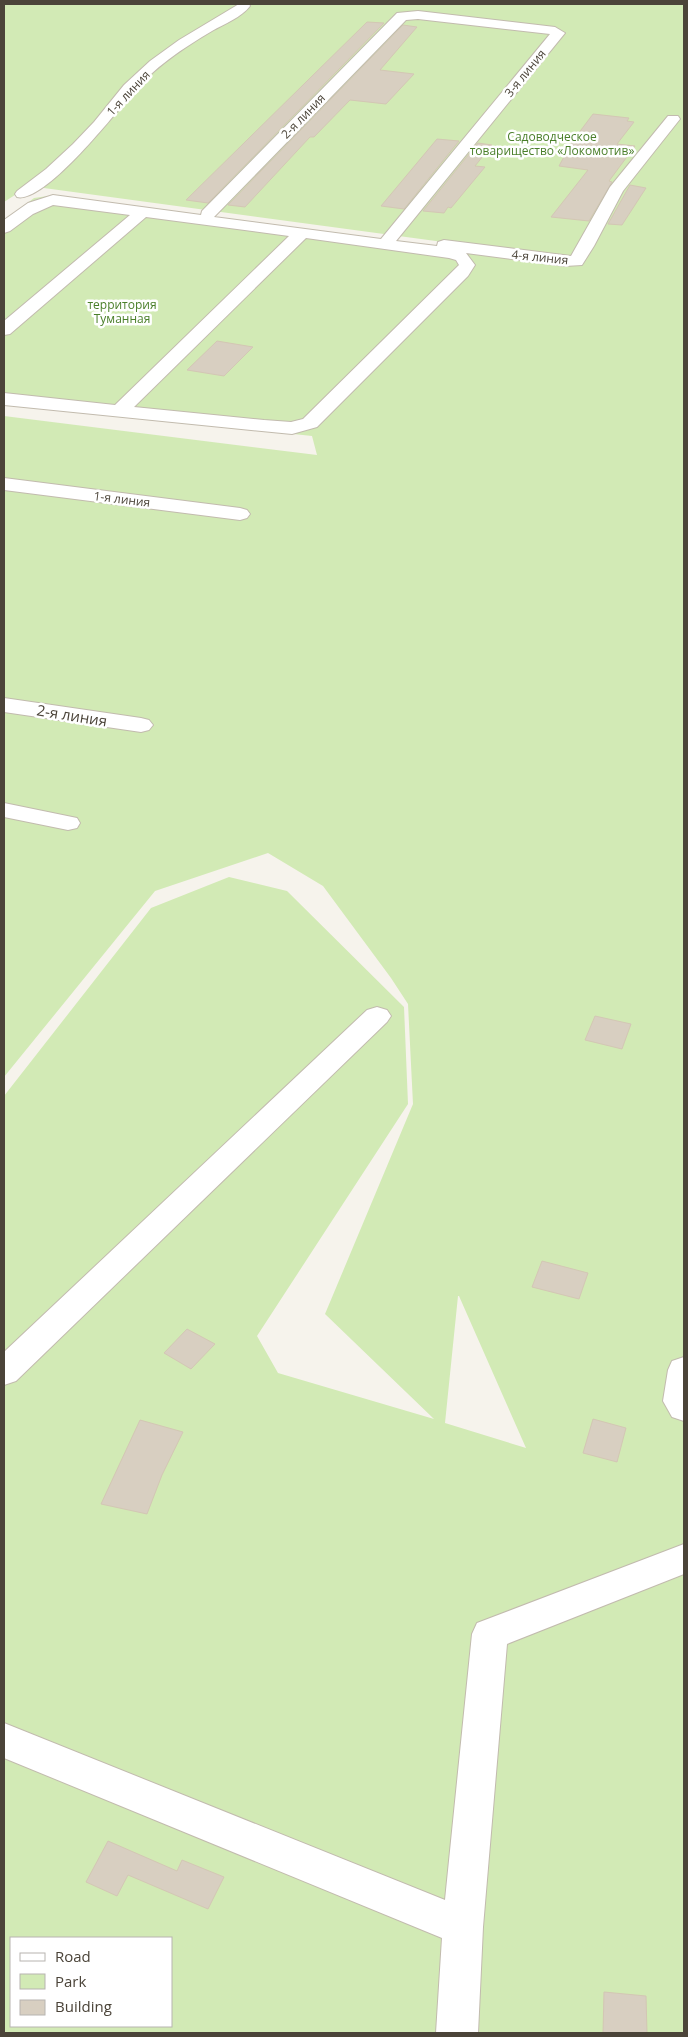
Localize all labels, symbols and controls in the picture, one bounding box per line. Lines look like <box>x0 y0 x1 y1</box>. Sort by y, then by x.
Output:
street label: 3-я линия <box>501 46 549 100</box>
street label: 1-я линия <box>102 66 154 120</box>
street label: 2-я линия <box>277 90 329 142</box>
park label: Садоводческое товарищество «Локомотив» <box>470 128 634 159</box>
street label: 4-я линия <box>511 246 569 268</box>
park label: территория Туманная <box>87 296 157 327</box>
street label: 1-я линия <box>93 487 151 511</box>
street label: 2-я линия <box>35 700 109 730</box>
legend <box>10 1937 172 2027</box>
text: Road <box>55 1946 91 1966</box>
text: Park <box>55 1971 86 1991</box>
text: Building <box>55 1996 112 2016</box>

